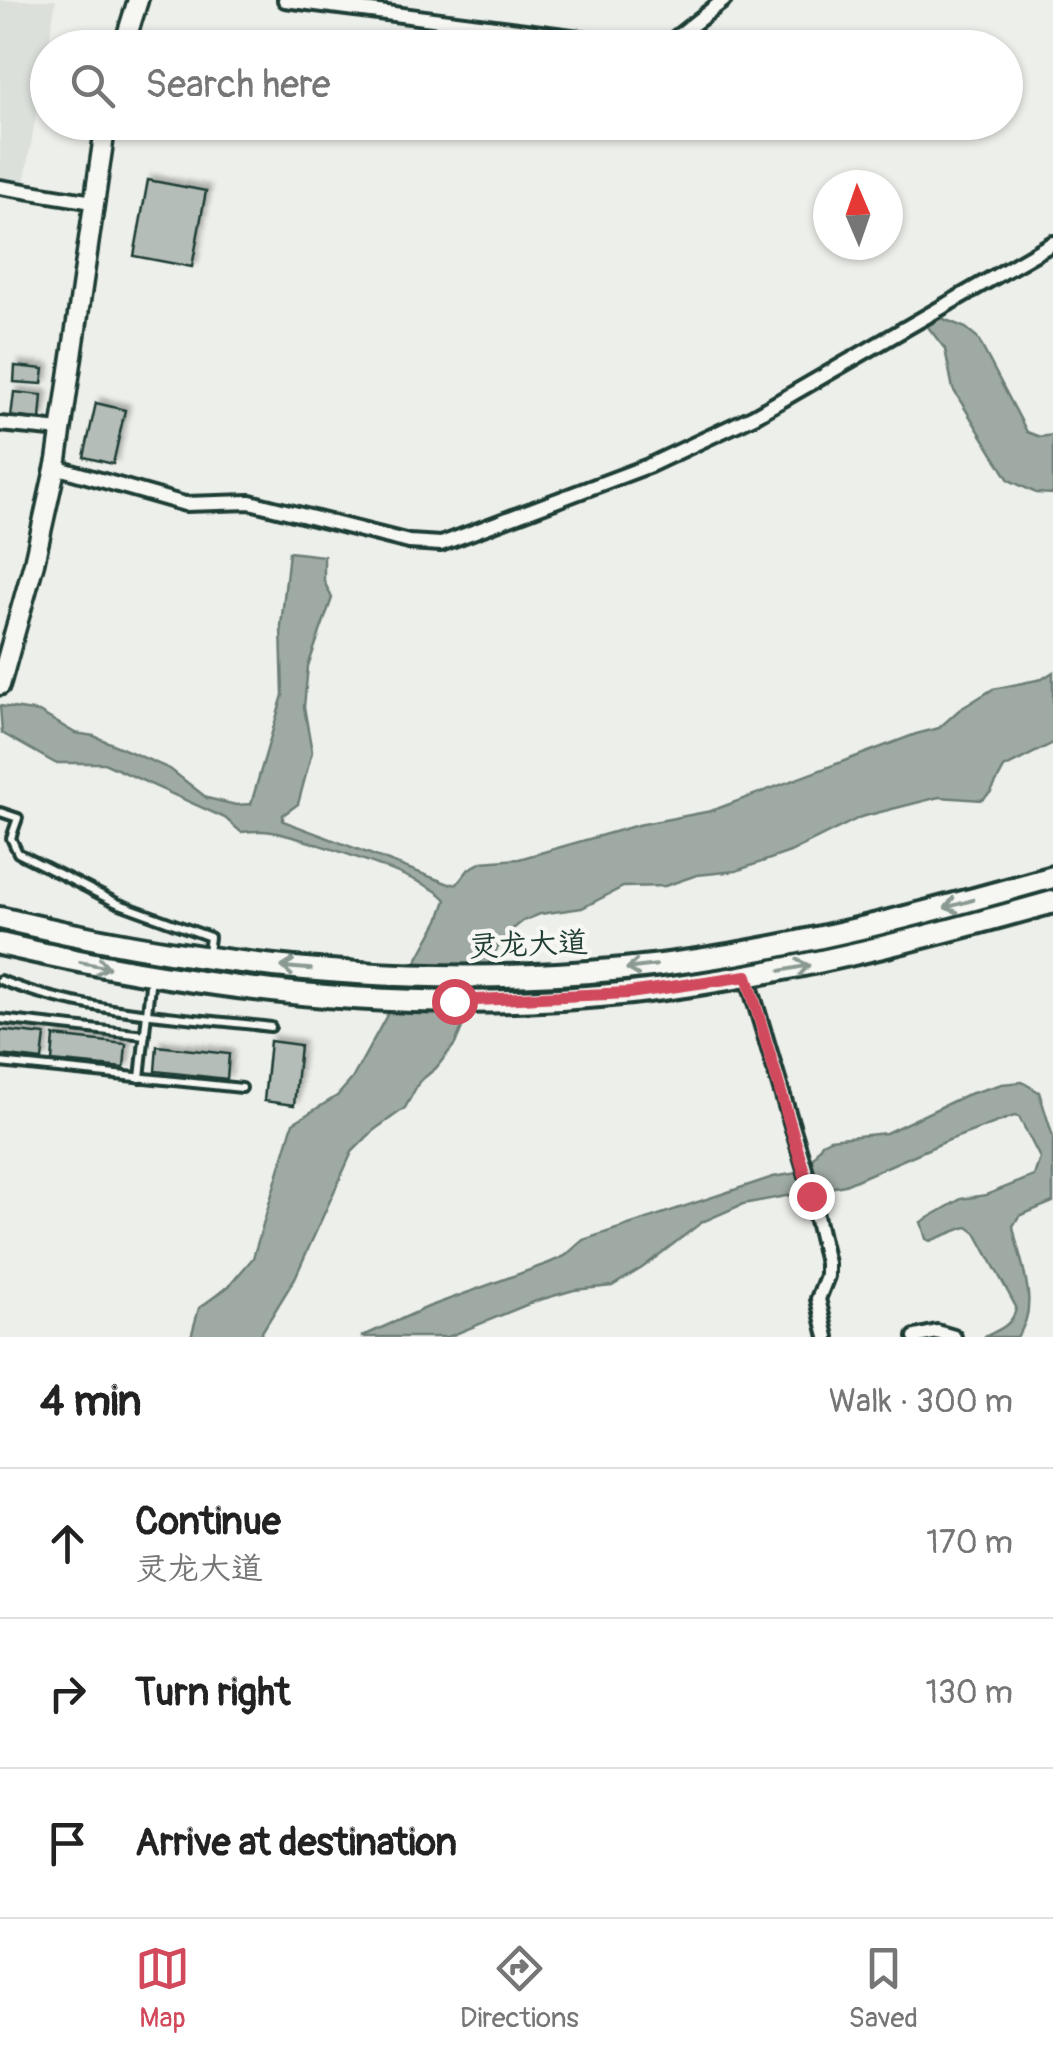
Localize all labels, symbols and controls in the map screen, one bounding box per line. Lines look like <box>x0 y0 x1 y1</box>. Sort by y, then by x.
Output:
search box <box>30 30 1023 140</box>
icon: search <box>65 58 120 113</box>
text: Search here <box>145 61 331 109</box>
north arrow <box>813 170 903 260</box>
one-way arrow <box>944 895 975 914</box>
street label: 灵龙大道 <box>467 924 589 965</box>
one-way arrow <box>78 957 110 976</box>
one-way arrow <box>778 957 810 976</box>
one-way arrow <box>625 958 657 977</box>
one-way arrow <box>281 959 313 978</box>
route start <box>432 979 478 1025</box>
route end <box>789 1174 835 1220</box>
text: 4 min <box>40 1376 142 1428</box>
text: Walk · 300 m <box>829 1382 1013 1422</box>
text: Continue <box>135 1498 281 1546</box>
icon: ahead <box>40 1516 95 1571</box>
text: 170 m <box>926 1523 1013 1563</box>
text: 灵龙大道 <box>135 1549 263 1589</box>
icon: right <box>40 1666 95 1721</box>
text: Turn right <box>135 1669 290 1717</box>
text: 130 m <box>925 1673 1013 1713</box>
icon: arrive <box>40 1816 95 1871</box>
text: Arrive at destination <box>135 1819 457 1867</box>
tab: Map <box>135 1941 190 2036</box>
tab: Directions <box>460 1941 579 2036</box>
tab: Saved <box>849 1941 918 2036</box>

